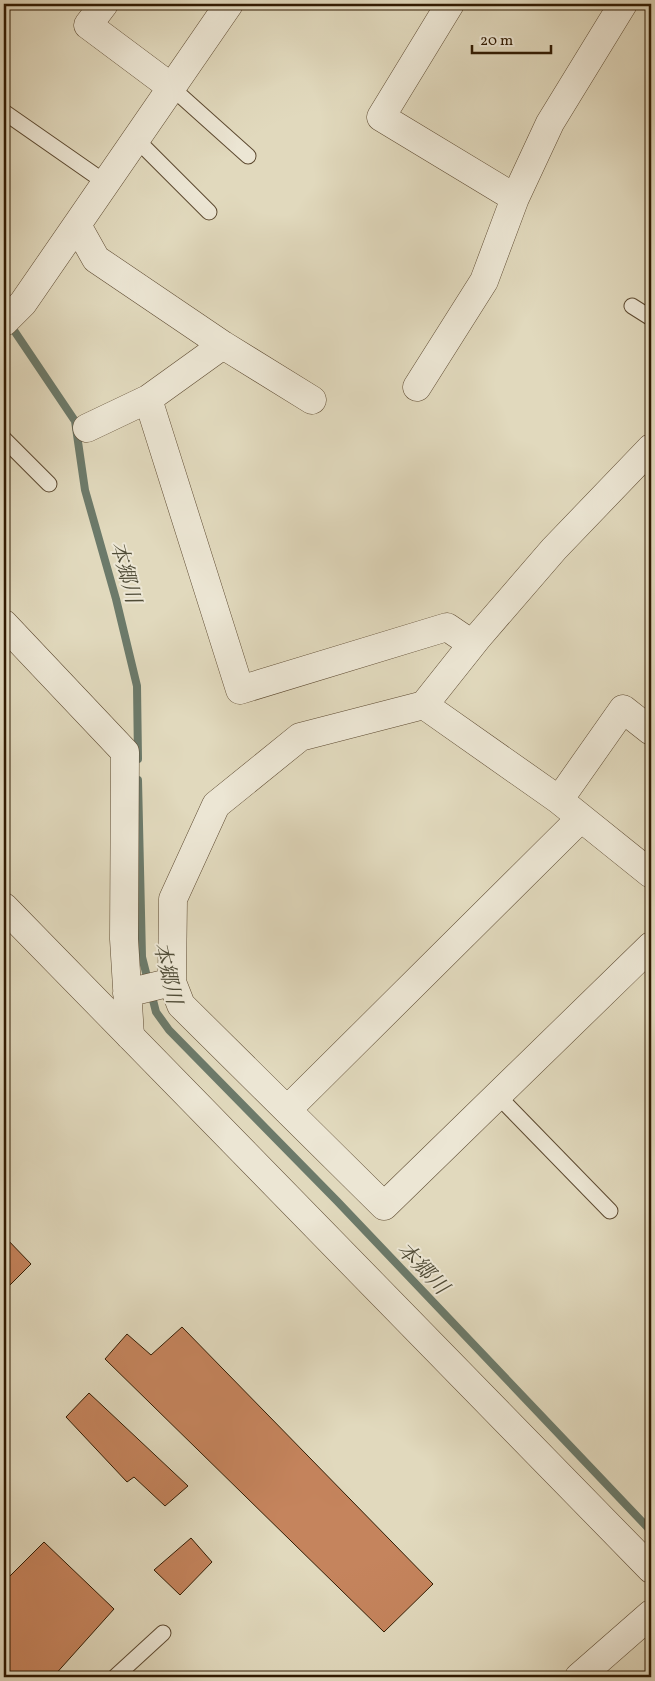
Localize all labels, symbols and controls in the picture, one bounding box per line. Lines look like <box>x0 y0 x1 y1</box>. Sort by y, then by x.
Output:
scale bar <box>472 22 551 54</box>
text: 20 m <box>480 31 513 52</box>
water label: 本郷川 <box>102 538 147 608</box>
water label: 本郷川 <box>145 939 188 1009</box>
water label: 本郷川 <box>390 1236 456 1303</box>

